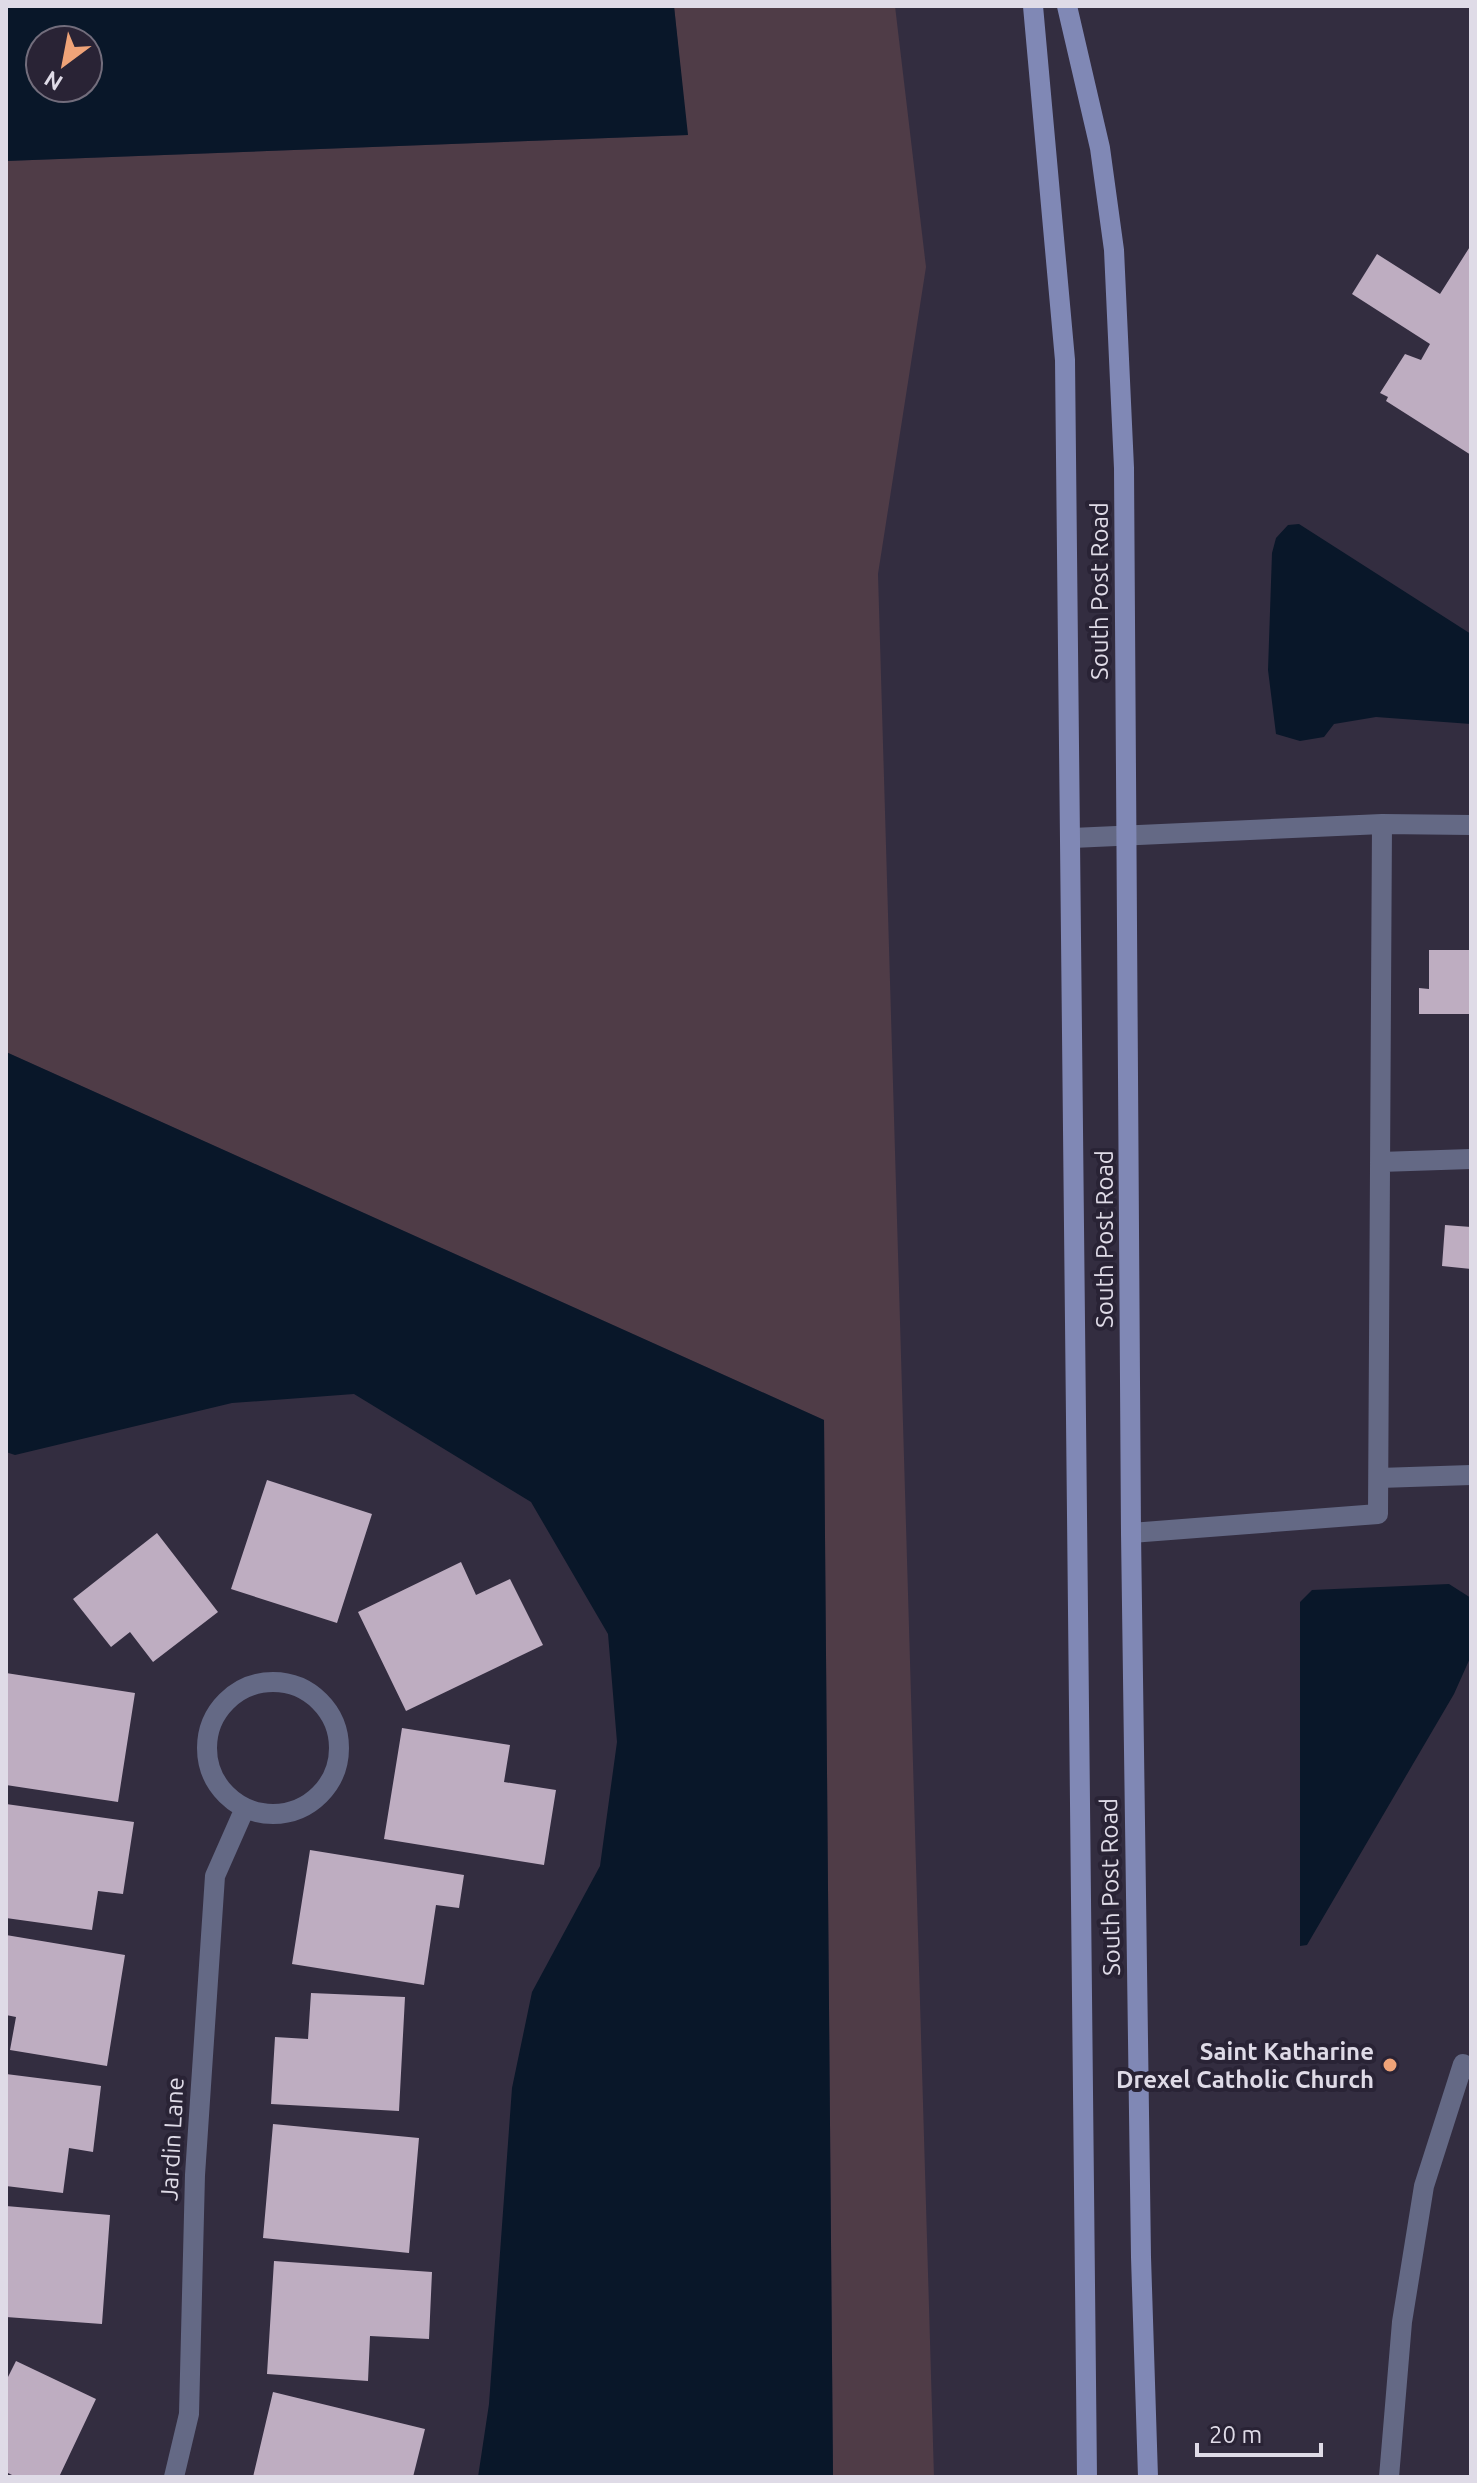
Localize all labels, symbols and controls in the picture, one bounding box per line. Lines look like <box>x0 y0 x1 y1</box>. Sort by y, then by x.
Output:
north arrow <box>24 24 104 104</box>
text: N <box>40 66 67 96</box>
street label: South Post Road <box>1086 502 1113 680</box>
street label: South Post Road <box>1091 1150 1118 1328</box>
street label: South Post Road <box>1095 1798 1125 1976</box>
place label: Saint Katharine Drexel Catholic Church <box>1116 2038 1374 2093</box>
marker: Saint Katharine Drexel Catholic Church <box>1381 2056 1399 2074</box>
street label: Jardin Lane <box>155 2076 189 2202</box>
scale bar <box>1197 2407 1321 2457</box>
text: 20 m <box>1209 2421 1262 2448</box>

